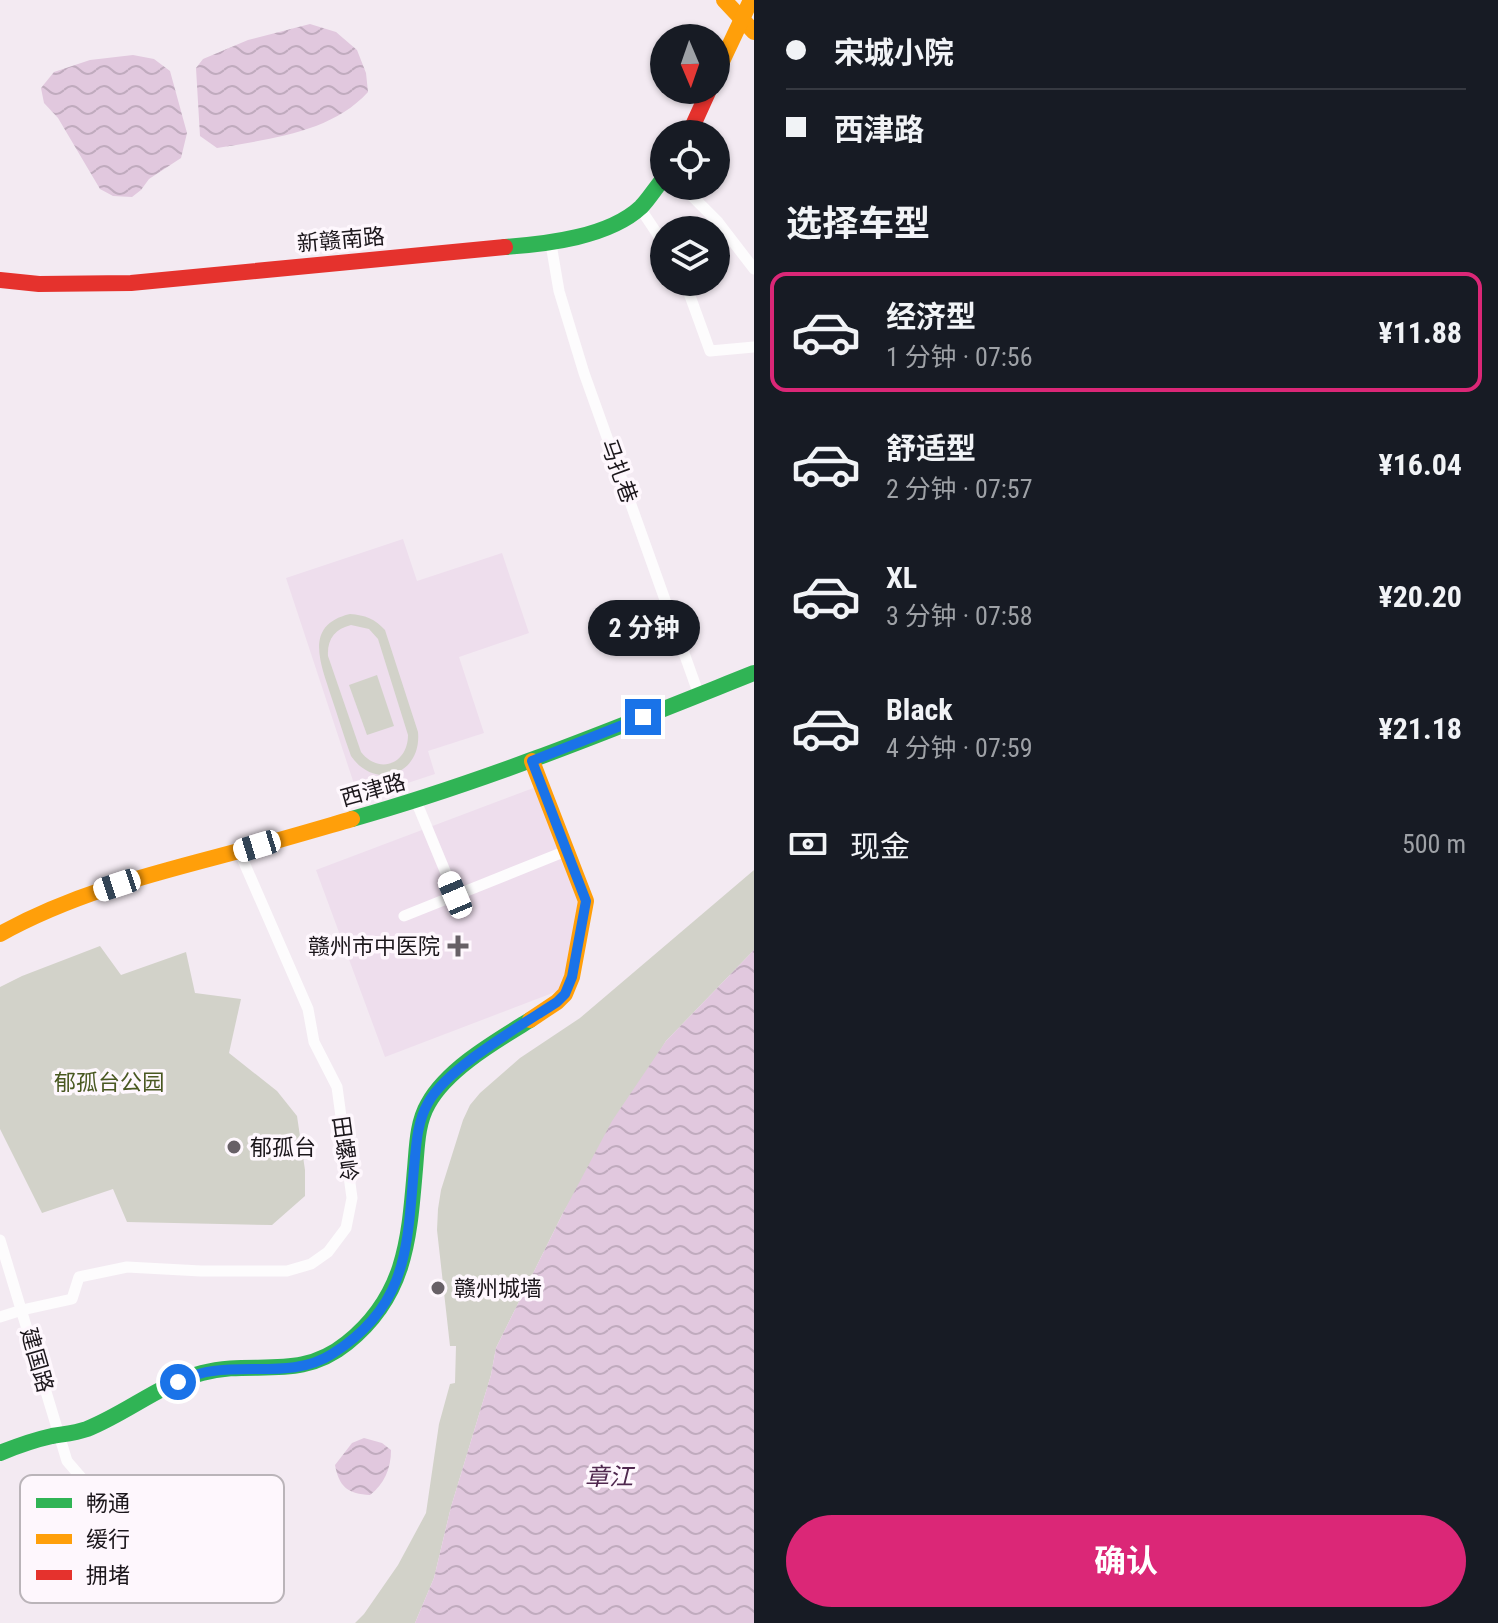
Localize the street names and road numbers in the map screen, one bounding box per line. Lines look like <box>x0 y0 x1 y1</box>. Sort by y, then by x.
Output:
street label: 新赣南路 <box>296 224 386 256</box>
street label: 马扎巷 <box>596 436 642 506</box>
street label: 西津路 <box>338 769 408 811</box>
street label: 田螺岭 <box>328 1115 362 1183</box>
street label: 建国路 <box>16 1325 58 1395</box>

